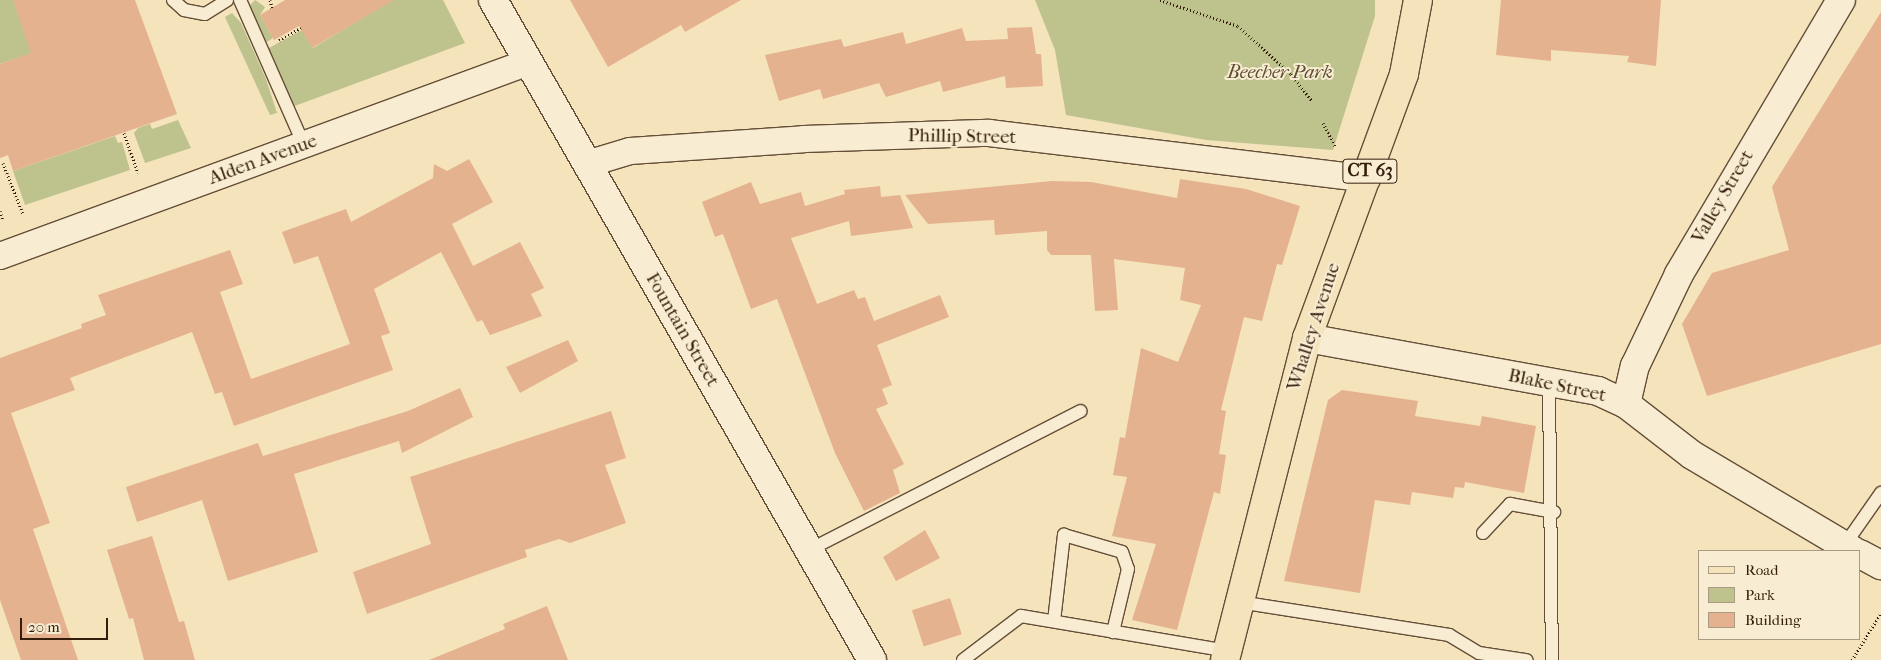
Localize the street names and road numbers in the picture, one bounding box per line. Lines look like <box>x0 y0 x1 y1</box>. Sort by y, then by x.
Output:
street label: Phillip Street <box>908 125 1016 149</box>
street label: Alden Avenue <box>206 130 320 190</box>
street label: Valley Street <box>1687 146 1759 248</box>
road number: CT 63 <box>1341 156 1399 187</box>
street label: Whalley Avenue <box>1283 260 1345 394</box>
street label: Fountain Street <box>640 269 724 391</box>
street label: Blake Street <box>1506 365 1608 407</box>

